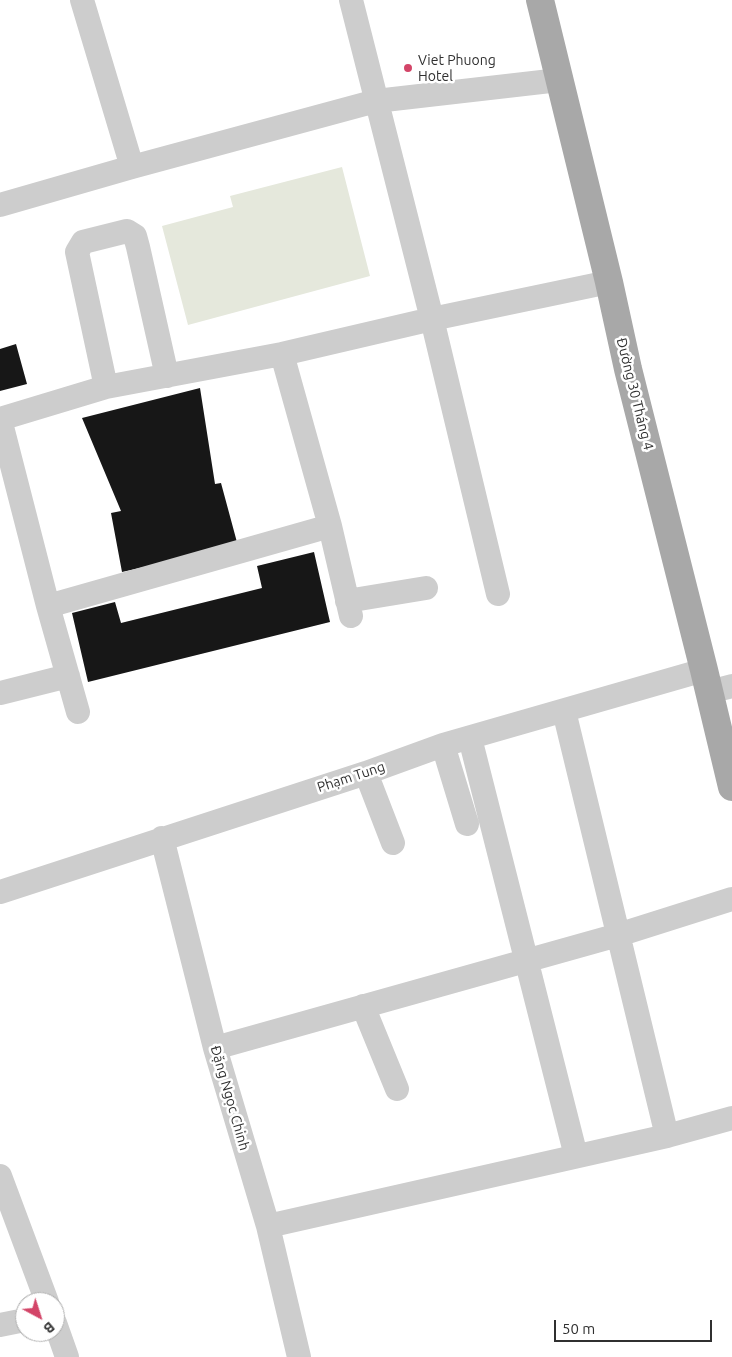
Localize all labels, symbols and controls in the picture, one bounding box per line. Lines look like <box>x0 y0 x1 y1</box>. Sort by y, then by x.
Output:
place label: Viet Phuong Hotel <box>418 52 496 84</box>
marker: Viet Phuong Hotel <box>402 62 414 74</box>
street label: Đường 30 Tháng 4 <box>613 336 657 452</box>
street label: Phạm Tung <box>315 758 387 796</box>
street label: Đặng Ngọc Chinh <box>207 1044 253 1152</box>
north arrow <box>15 1292 65 1342</box>
scale bar <box>557 1310 714 1342</box>
text: B <box>40 1319 58 1337</box>
text: 50 m <box>562 1320 595 1337</box>

